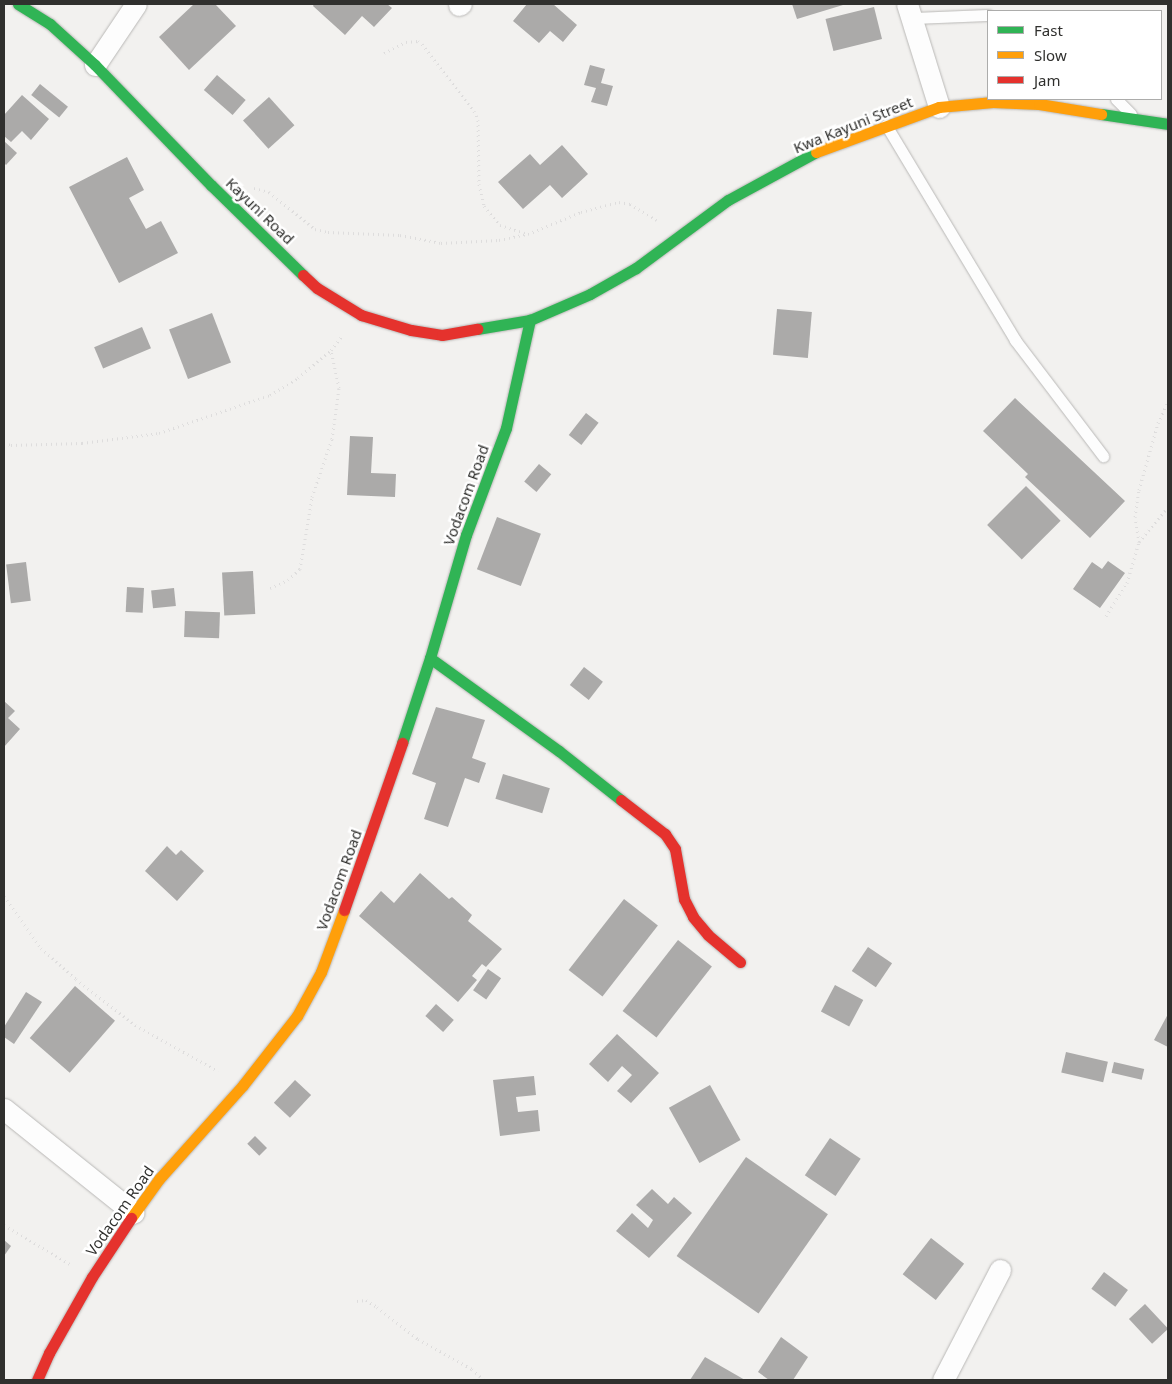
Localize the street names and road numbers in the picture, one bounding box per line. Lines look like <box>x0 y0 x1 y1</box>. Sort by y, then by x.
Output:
street label: Kwa Kayuni Street <box>791 93 915 157</box>
street label: Kayuni Road <box>222 174 298 248</box>
street label: Vodacom Road <box>439 442 493 548</box>
street label: Vodacom Road <box>312 827 366 933</box>
street label: Vodacom Road <box>82 1163 158 1259</box>

